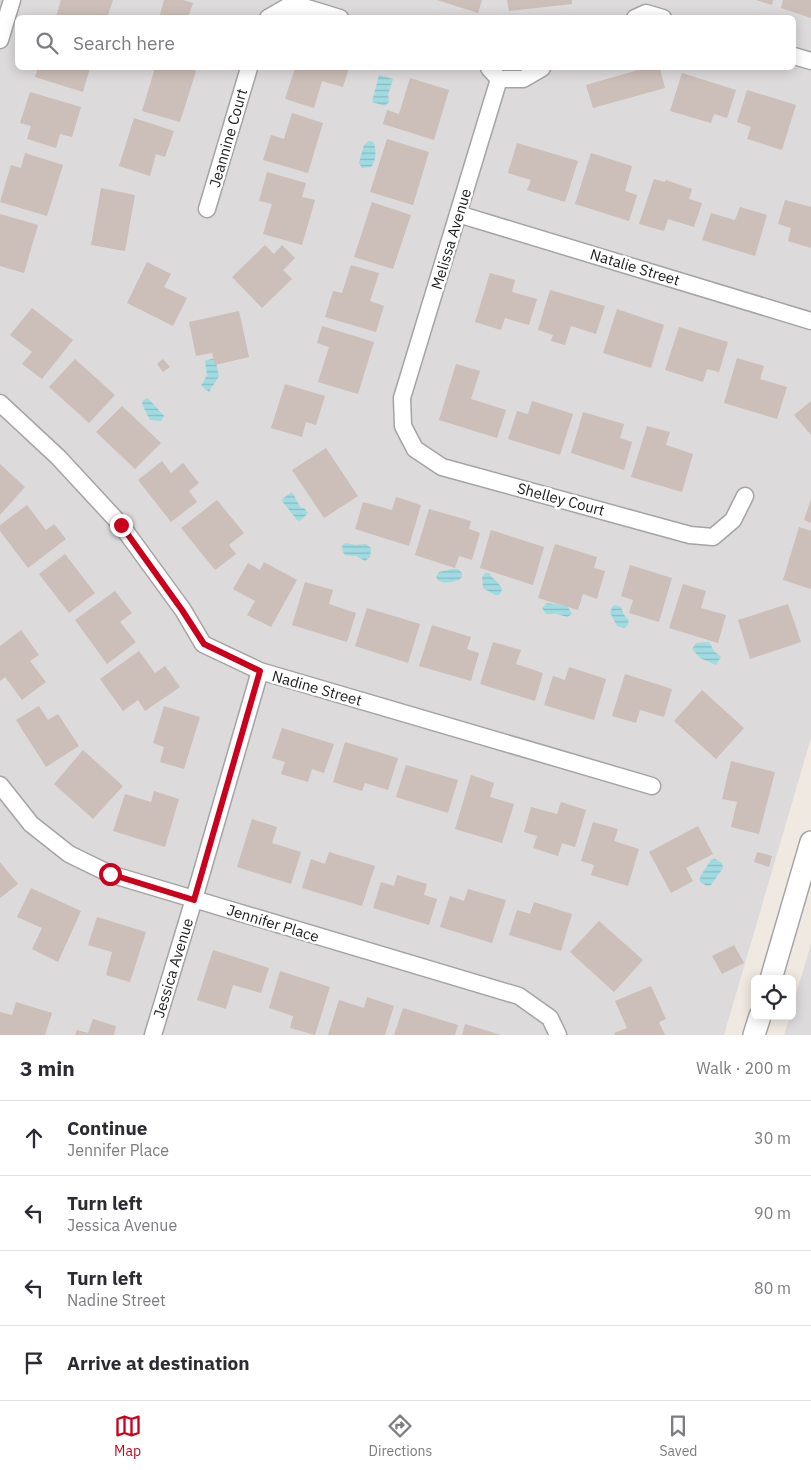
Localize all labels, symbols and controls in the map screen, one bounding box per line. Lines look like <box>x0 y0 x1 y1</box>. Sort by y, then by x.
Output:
search box <box>15 15 796 70</box>
icon: search <box>33 29 61 57</box>
text: Search here <box>73 31 175 55</box>
street label: Jeannine Court <box>205 86 251 190</box>
street label: Melissa Avenue <box>427 186 475 292</box>
street label: Natalie Street <box>588 244 682 290</box>
street label: Shelley Court <box>515 478 607 520</box>
route end <box>110 514 133 537</box>
street label: Nadine Street <box>270 666 364 710</box>
route start <box>99 863 122 886</box>
street label: Jennifer Place <box>224 900 322 946</box>
street label: Jessica Avenue <box>149 916 197 1020</box>
map controls <box>751 975 796 1020</box>
button: locate <box>751 975 796 1020</box>
text: 3 min <box>20 1054 75 1082</box>
text: Walk · 200 m <box>696 1058 791 1078</box>
text: Continue <box>67 1116 147 1140</box>
icon: ahead <box>20 1124 48 1152</box>
text: 30 m <box>754 1128 791 1148</box>
text: Jennifer Place <box>67 1140 169 1160</box>
text: Turn left <box>67 1191 143 1215</box>
icon: left <box>20 1199 48 1227</box>
text: 90 m <box>754 1203 791 1223</box>
text: Jessica Avenue <box>67 1215 177 1235</box>
text: Turn left <box>67 1266 143 1290</box>
icon: left <box>20 1274 48 1302</box>
text: 80 m <box>754 1278 791 1298</box>
text: Nadine Street <box>67 1290 166 1310</box>
icon: arrive <box>20 1349 48 1377</box>
text: Arrive at destination <box>67 1351 250 1375</box>
tab: Map <box>114 1412 142 1460</box>
tab: Directions <box>369 1412 432 1460</box>
tab: Saved <box>659 1412 697 1460</box>

